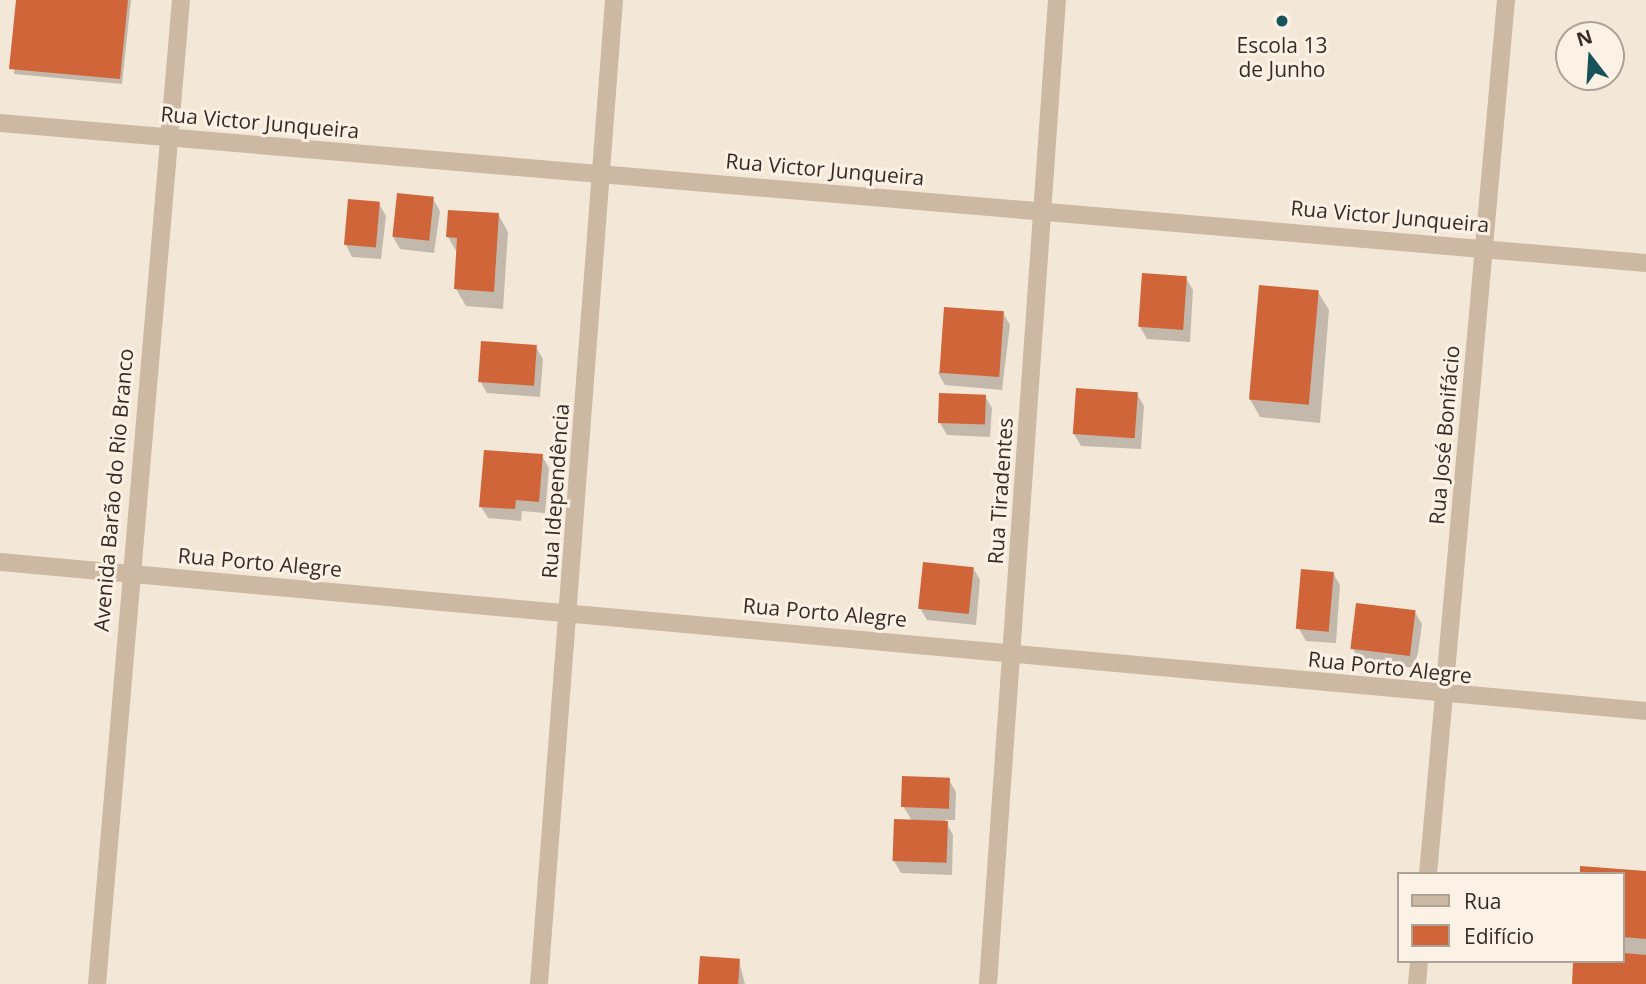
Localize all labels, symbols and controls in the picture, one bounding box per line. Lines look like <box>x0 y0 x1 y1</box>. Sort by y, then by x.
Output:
marker: Escola 13 de Junho <box>1274 13 1290 29</box>
north arrow <box>1555 21 1625 91</box>
text: N <box>1573 23 1596 53</box>
place label: Escola 13 de Junho <box>1237 32 1327 82</box>
street label: Rua Victor Junqueira <box>160 101 360 143</box>
street label: Rua Victor Junqueira <box>725 148 925 190</box>
street label: Rua Victor Junqueira <box>1290 195 1490 237</box>
street label: Rua José Bonifácio <box>1424 344 1464 526</box>
street label: Avenida Barão do Rio Branco <box>88 347 138 633</box>
street label: Rua Idependência <box>536 403 574 579</box>
street label: Rua Tiradentes <box>982 417 1018 565</box>
street label: Rua Porto Alegre <box>177 542 343 582</box>
street label: Rua Porto Alegre <box>742 592 908 632</box>
street label: Rua Porto Alegre <box>1307 646 1473 688</box>
legend <box>1398 872 1625 963</box>
text: Rua <box>1464 887 1502 915</box>
text: Edifício <box>1464 922 1534 950</box>

